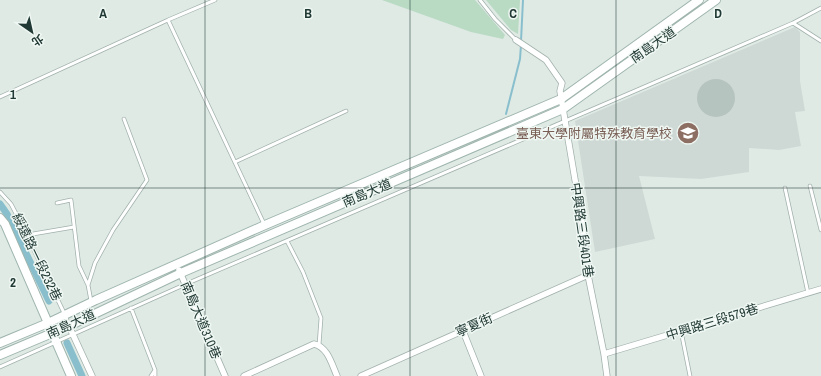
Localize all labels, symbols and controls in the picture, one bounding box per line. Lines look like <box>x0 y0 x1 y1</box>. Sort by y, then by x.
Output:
text: A <box>99 5 107 22</box>
text: B <box>304 5 312 22</box>
text: C <box>509 5 517 22</box>
text: D <box>714 5 722 22</box>
north arrow <box>12 12 52 52</box>
street label: 南島大道 <box>627 23 679 67</box>
text: 北 <box>29 31 46 49</box>
text: 1 <box>10 86 16 103</box>
school or university icon: 臺東大學附屬特殊教育學校 <box>675 120 701 146</box>
place label: 臺東大學附屬特殊教育學校 <box>516 125 672 142</box>
street label: 南島大道 <box>340 175 394 211</box>
street label: 中興路三段401巷 <box>567 181 597 279</box>
street label: 綏遠路一段232巷 <box>9 211 65 303</box>
street label: 南島大道310巷 <box>177 279 225 361</box>
street label: 中興路三段579巷 <box>664 300 760 344</box>
street label: 南島大道 <box>44 306 98 342</box>
street label: 寧夏街 <box>453 309 495 341</box>

